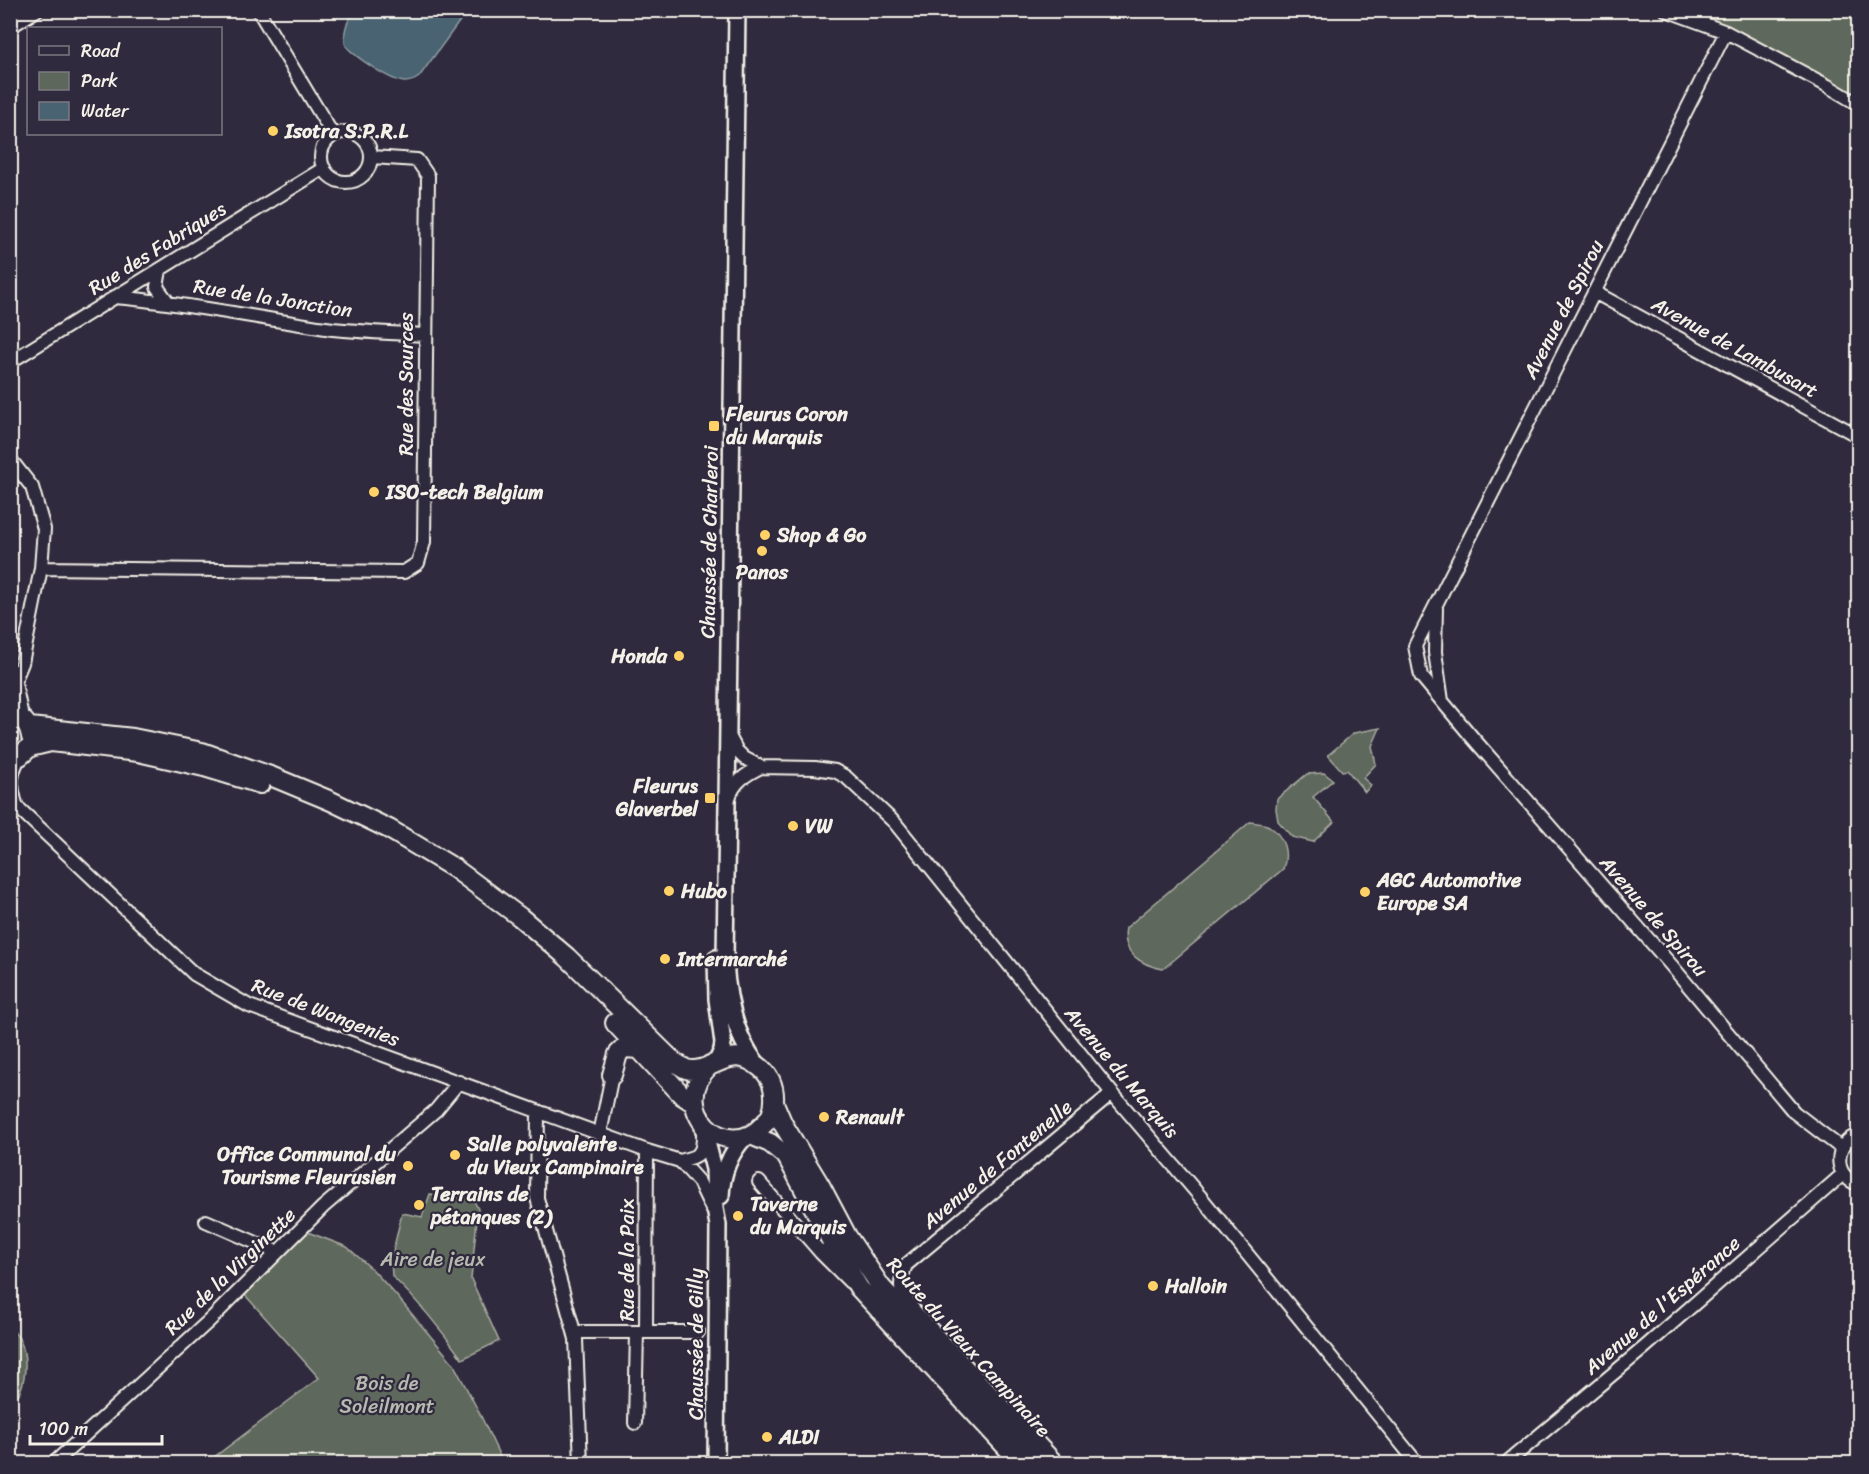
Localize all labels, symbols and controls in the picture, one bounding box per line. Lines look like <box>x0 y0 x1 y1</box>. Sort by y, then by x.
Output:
legend <box>27 27 222 135</box>
text: Road <box>81 35 121 67</box>
text: Park <box>81 65 118 97</box>
text: Water <box>81 95 130 127</box>
place label: Isotra S.P.R.L <box>284 114 409 149</box>
marker: Isotra S.P.R.L <box>266 124 280 138</box>
street label: Rue des Fabriques <box>81 192 234 305</box>
street label: Avenue de Spirou <box>1513 233 1614 386</box>
street label: Rue de la Jonction <box>191 269 355 328</box>
street label: Avenue de Lambusart <box>1644 286 1825 408</box>
street label: Rue des Sources <box>389 312 424 456</box>
place label: Fleurus Coron du Marquis <box>725 397 848 455</box>
marker: Fleurus Coron du Marquis <box>707 419 721 433</box>
street label: Chaussée de Charleroi <box>690 444 729 639</box>
place label: ISO-tech Belgium <box>385 475 544 510</box>
marker: ISO-tech Belgium <box>367 485 381 499</box>
place label: Shop & Go <box>776 518 867 553</box>
marker: Shop & Go <box>758 528 772 542</box>
marker: Panos <box>755 544 769 558</box>
place label: Panos <box>736 555 789 590</box>
place label: Honda <box>610 639 668 674</box>
marker: Honda <box>672 649 686 663</box>
place label: Fleurus Glaverbel <box>615 769 699 827</box>
marker: Fleurus Glaverbel <box>703 791 717 805</box>
place label: VW <box>805 809 834 844</box>
marker: VW <box>786 819 800 833</box>
street label: Avenue de Spirou <box>1590 847 1717 986</box>
place label: AGC Automotive Europe SA <box>1376 863 1522 921</box>
place label: Hubo <box>680 874 728 909</box>
marker: Hubo <box>662 884 676 898</box>
marker: AGC Automotive Europe SA <box>1358 885 1372 899</box>
place label: Intermarché <box>676 942 788 977</box>
marker: Intermarché <box>658 952 672 966</box>
street label: Rue de Wangenies <box>247 968 406 1057</box>
street label: Avenue du Marquis <box>1055 997 1188 1147</box>
street label: Avenue de Fontenelle <box>913 1091 1081 1239</box>
place label: Renault <box>835 1100 906 1135</box>
marker: Renault <box>817 1110 831 1124</box>
place label: Salle polyvalente du Vieux Campinaire <box>466 1127 644 1185</box>
place label: Office Communal du Tourisme Fleurusien <box>217 1137 396 1195</box>
marker: Salle polyvalente du Vieux Campinaire <box>448 1148 462 1162</box>
marker: Office Communal du Tourisme Fleurusien <box>401 1159 415 1173</box>
place label: Terrains de pétanques (2) <box>429 1177 554 1235</box>
place label: Taverne du Marquis <box>750 1187 847 1245</box>
marker: Terrains de pétanques (2) <box>412 1198 426 1212</box>
street label: Rue de la Paix <box>610 1198 645 1321</box>
street label: Rue de la Virginette <box>156 1199 305 1344</box>
marker: Taverne du Marquis <box>731 1209 745 1223</box>
street label: Avenue de l'Espérance <box>1575 1227 1749 1384</box>
park label: Aire de jeux <box>380 1242 486 1277</box>
street label: Route du Vieux Campinaire <box>878 1249 1060 1446</box>
street label: Chaussée de Gilly <box>679 1267 714 1420</box>
place label: Halloin <box>1164 1269 1227 1304</box>
marker: Halloin <box>1146 1279 1160 1293</box>
park label: Bois de Soleilmont <box>340 1366 435 1424</box>
scale bar <box>30 1408 162 1446</box>
text: 100 m <box>39 1413 88 1445</box>
place label: ALDI <box>778 1420 820 1455</box>
marker: ALDI <box>760 1430 774 1444</box>

